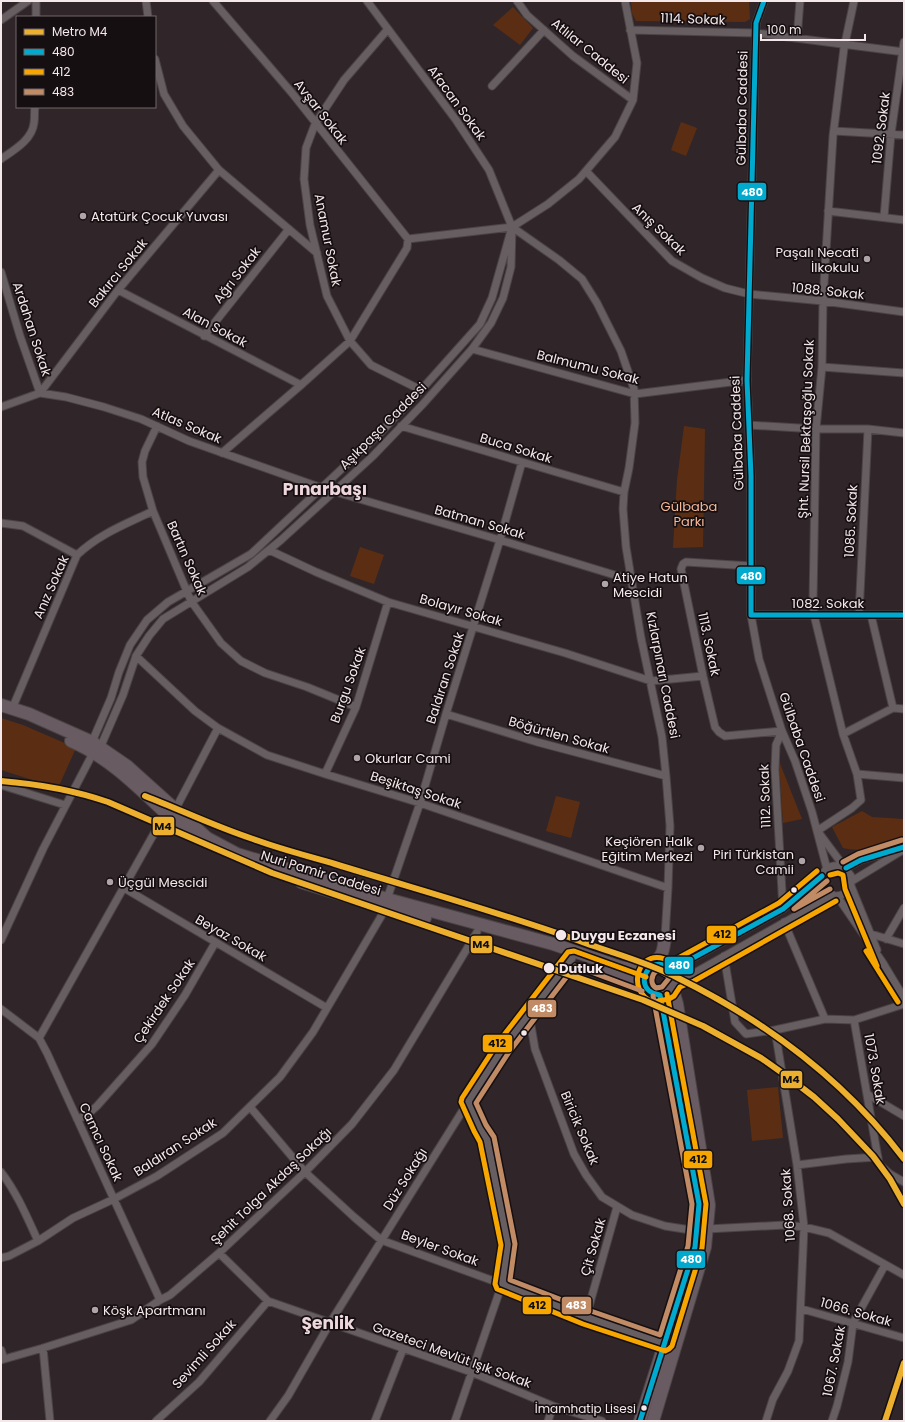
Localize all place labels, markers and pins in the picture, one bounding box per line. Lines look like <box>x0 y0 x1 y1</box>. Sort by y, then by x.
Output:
place label: Atatürk Çocuk Yuvası <box>91 207 228 226</box>
marker: Atatürk Çocuk Yuvası <box>78 211 88 221</box>
place label: Paşalı Necati İlkokulu <box>775 243 859 277</box>
marker: Paşalı Necati İlkokulu <box>862 254 872 264</box>
place label: Atiye Hatun Mescidi <box>613 568 688 602</box>
marker: Atiye Hatun Mescidi <box>600 579 610 589</box>
place label: Okurlar Cami <box>365 749 451 768</box>
marker: Okurlar Cami <box>352 753 362 763</box>
place label: Keçiören Halk Eğitim Merkezi <box>602 832 693 866</box>
marker: Keçiören Halk Eğitim Merkezi <box>696 843 706 853</box>
place label: Piri Türkistan Camii <box>713 845 794 879</box>
marker: Piri Türkistan Camii <box>797 856 807 866</box>
place label: Üçgül Mescidi <box>118 873 208 892</box>
marker: Üçgül Mescidi <box>105 877 115 887</box>
unlabelled marker <box>789 885 799 895</box>
place label: Duygu Eczanesi <box>571 926 676 945</box>
marker: Duygu Eczanesi <box>554 928 568 942</box>
place label: Dutluk <box>559 959 603 978</box>
marker: Dutluk <box>542 961 556 975</box>
unlabelled marker <box>519 1028 529 1038</box>
place label: Köşk Apartmanı <box>103 1301 206 1320</box>
marker: Köşk Apartmanı <box>90 1305 100 1315</box>
place label: İmamhatip Lisesi <box>535 1400 636 1417</box>
marker: İmamhatip Lisesi <box>639 1403 649 1413</box>

